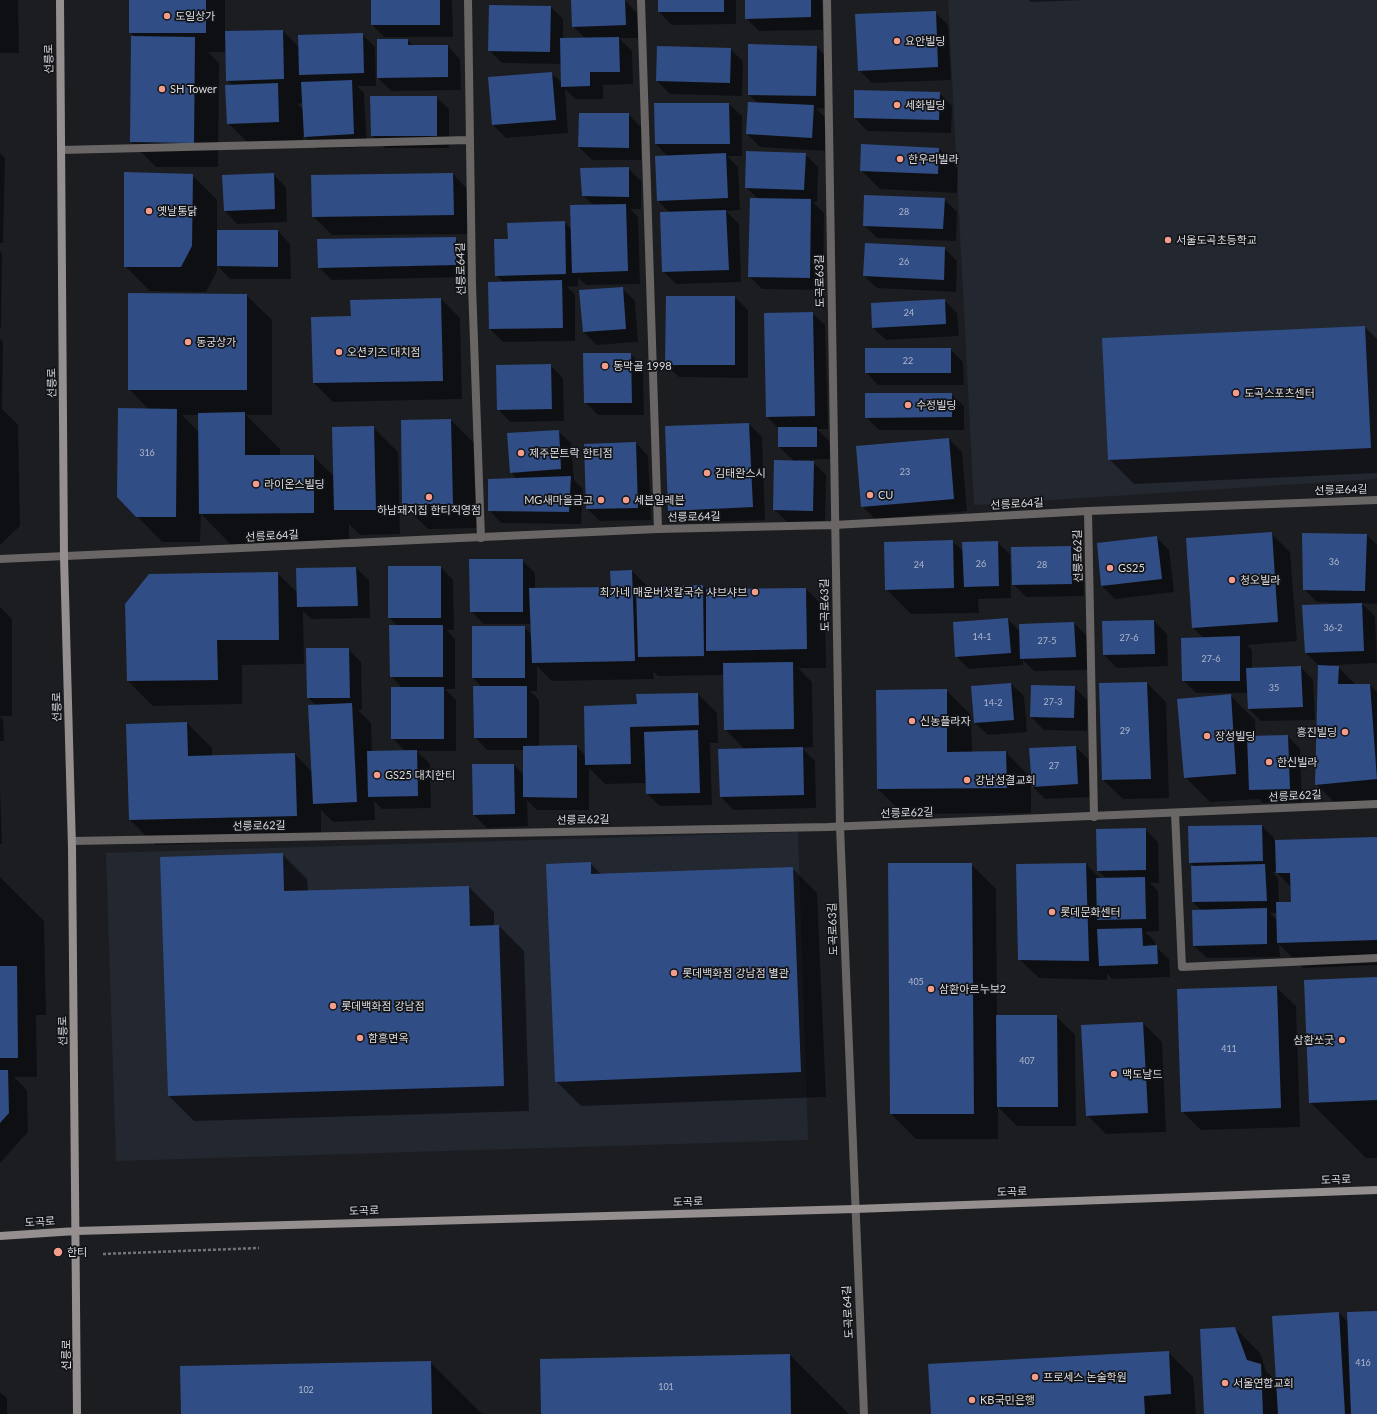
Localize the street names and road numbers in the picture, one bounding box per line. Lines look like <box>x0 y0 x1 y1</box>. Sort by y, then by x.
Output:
street label: 선릉로 <box>42 44 56 74</box>
street label: 선릉로64길 <box>454 242 468 296</box>
street label: 도곡로63길 <box>813 254 827 308</box>
street label: 선릉로 <box>45 368 59 398</box>
street label: 선릉로64길 <box>1314 482 1368 498</box>
street label: 선릉로64길 <box>990 496 1044 512</box>
street label: 선릉로64길 <box>667 510 721 524</box>
street label: 선릉로64길 <box>245 528 299 544</box>
street label: 선릉로62길 <box>1071 529 1085 583</box>
street label: 도곡로63길 <box>818 578 832 632</box>
street label: 선릉로 <box>50 692 64 722</box>
street label: 선릉로62길 <box>1268 788 1322 804</box>
street label: 선릉로62길 <box>880 805 934 821</box>
street label: 선릉로62길 <box>556 813 610 827</box>
street label: 선릉로62길 <box>232 819 286 833</box>
street label: 도곡로63길 <box>825 902 841 956</box>
street label: 선릉로 <box>56 1016 70 1046</box>
street label: 도곡로 <box>1321 1173 1351 1187</box>
street label: 도곡로 <box>997 1185 1027 1199</box>
street label: 도곡로 <box>673 1195 703 1209</box>
street label: 도곡로 <box>349 1204 379 1218</box>
street label: 도곡로 <box>24 1214 56 1230</box>
street label: 도곡로64길 <box>840 1285 856 1339</box>
street label: 선릉로 <box>59 1340 73 1370</box>

